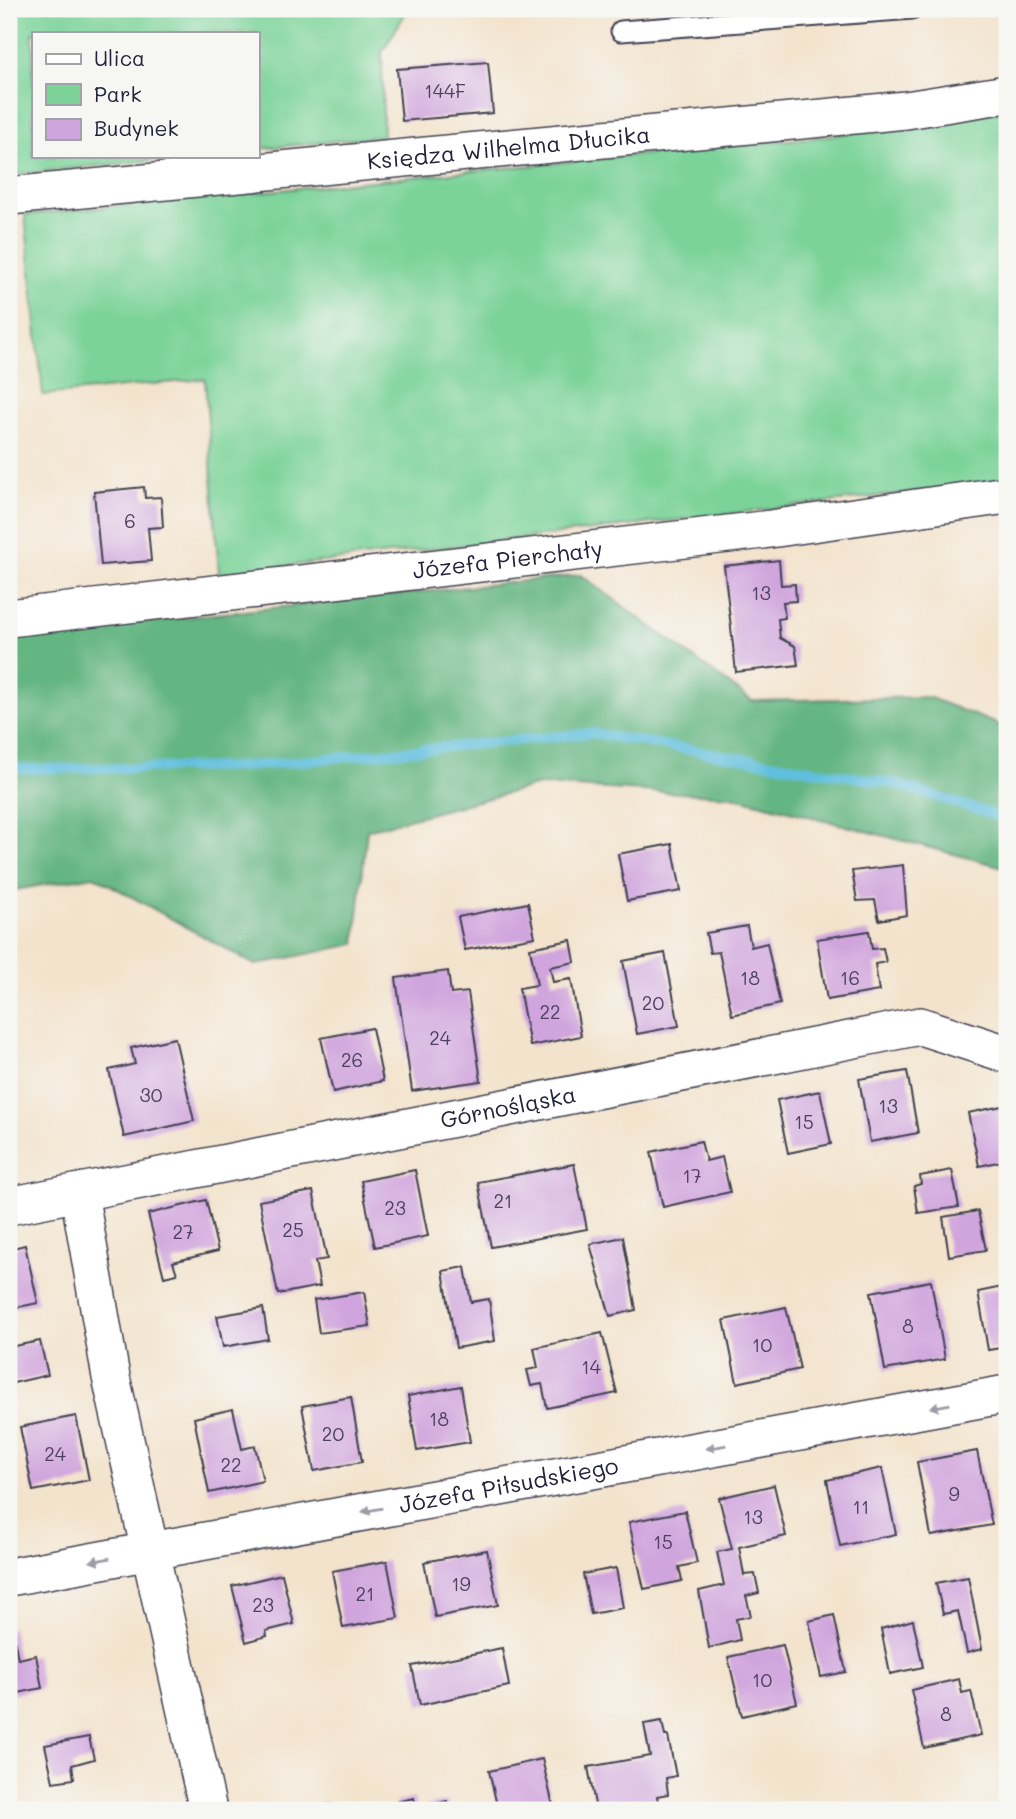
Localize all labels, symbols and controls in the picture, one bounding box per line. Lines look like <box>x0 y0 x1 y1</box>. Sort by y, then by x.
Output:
legend <box>32 32 259 158</box>
text: Ulica <box>94 44 145 71</box>
house number: 144F <box>424 78 466 103</box>
text: Park <box>94 80 142 107</box>
text: Budynek <box>94 114 179 141</box>
street label: Księdza Wilhelma Dłucika <box>366 119 652 176</box>
house number: 6 <box>124 508 136 533</box>
street label: Józefa Pierchały <box>411 533 604 585</box>
house number: 13 <box>751 580 771 605</box>
house number: 18 <box>740 965 760 990</box>
house number: 16 <box>840 965 860 990</box>
house number: 20 <box>642 990 664 1015</box>
house number: 22 <box>539 999 561 1024</box>
house number: 24 <box>429 1025 451 1050</box>
house number: 26 <box>341 1047 363 1072</box>
street label: Górnośląska <box>438 1078 579 1134</box>
house number: 30 <box>140 1082 163 1107</box>
house number: 13 <box>878 1093 898 1118</box>
house number: 15 <box>794 1109 814 1134</box>
house number: 17 <box>682 1163 702 1188</box>
house number: 21 <box>493 1188 513 1213</box>
house number: 23 <box>384 1195 406 1220</box>
house number: 25 <box>282 1217 304 1242</box>
house number: 27 <box>172 1219 194 1244</box>
house number: 8 <box>902 1313 914 1338</box>
house number: 10 <box>752 1332 772 1357</box>
house number: 14 <box>581 1354 601 1379</box>
one-way arrow <box>929 1401 951 1412</box>
house number: 18 <box>429 1406 449 1431</box>
house number: 20 <box>322 1421 344 1446</box>
house number: 24 <box>44 1441 66 1466</box>
one-way arrow <box>705 1442 727 1453</box>
street label: Józefa Piłsudskiego <box>396 1450 621 1519</box>
house number: 22 <box>220 1452 242 1477</box>
house number: 9 <box>948 1481 960 1506</box>
house number: 11 <box>853 1494 870 1519</box>
house number: 13 <box>743 1504 763 1529</box>
one-way arrow <box>361 1505 383 1516</box>
house number: 15 <box>653 1529 673 1554</box>
one-way arrow <box>89 1555 111 1566</box>
house number: 19 <box>451 1571 471 1596</box>
house number: 21 <box>355 1581 375 1606</box>
house number: 23 <box>252 1592 274 1617</box>
house number: 10 <box>752 1667 772 1692</box>
house number: 8 <box>940 1701 952 1726</box>

